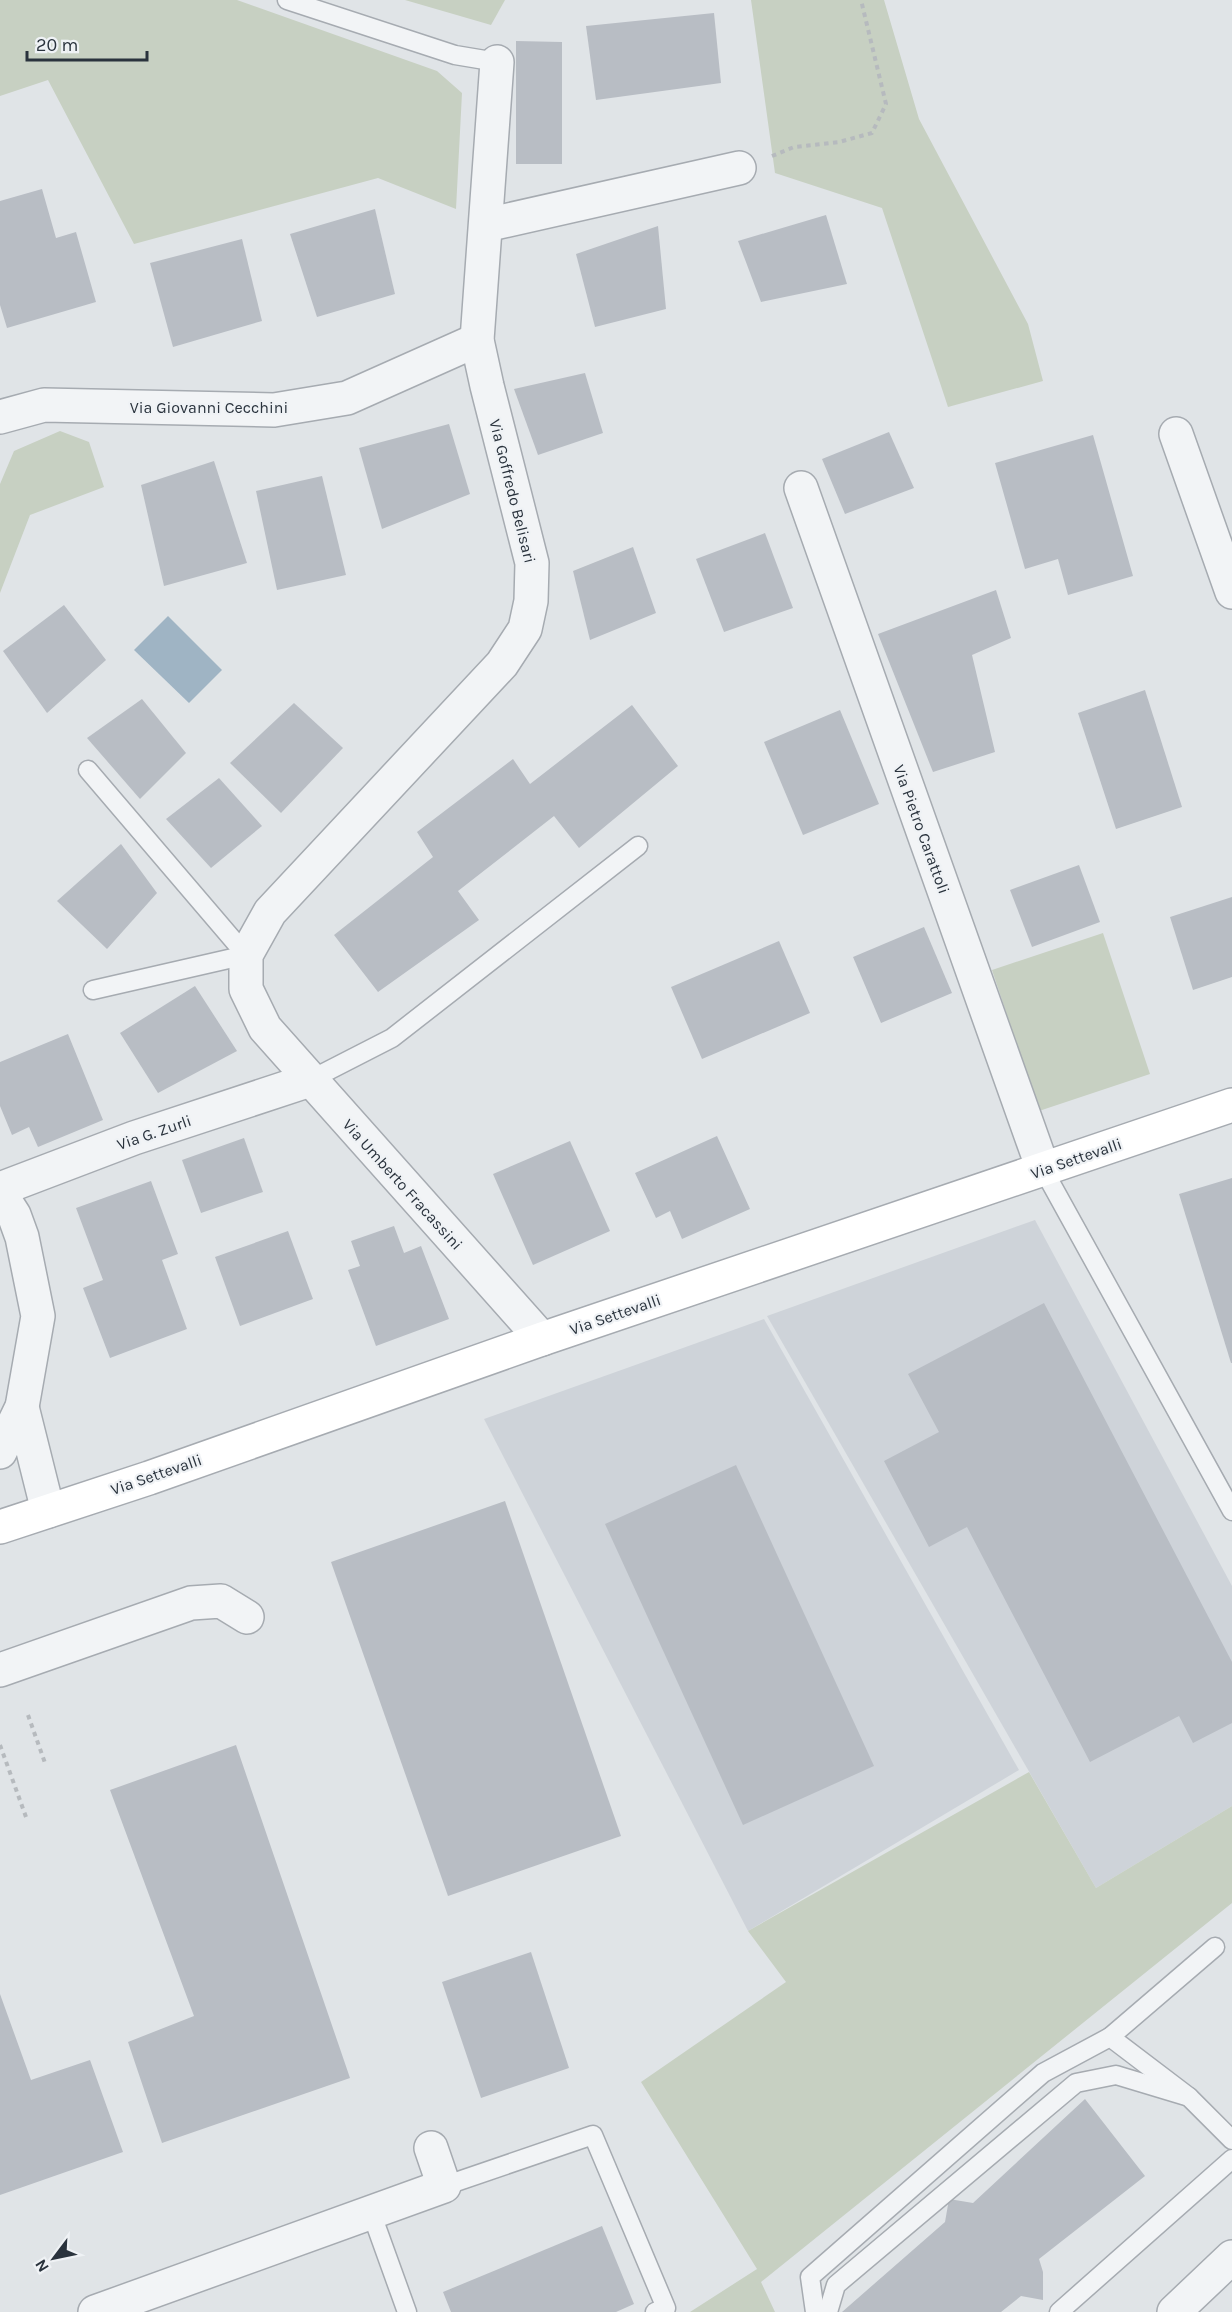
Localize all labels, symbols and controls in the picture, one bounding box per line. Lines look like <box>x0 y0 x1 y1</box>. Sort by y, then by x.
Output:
scale bar <box>27 24 147 62</box>
text: 20 m <box>36 34 78 56</box>
street label: Via Giovanni Cecchini <box>130 398 288 417</box>
street label: Via Goffredo Belisari <box>485 417 540 565</box>
street label: Via Pietro Carattoli <box>889 762 954 896</box>
street label: Via G. Zurli <box>114 1111 194 1154</box>
street label: Via Umberto Fracassini <box>339 1115 467 1254</box>
street label: Via Settevalli <box>1028 1134 1124 1183</box>
street label: Via Settevalli <box>567 1290 663 1339</box>
street label: Via Settevalli <box>108 1450 204 1499</box>
north arrow <box>24 2228 84 2288</box>
text: N <box>31 2256 53 2276</box>

